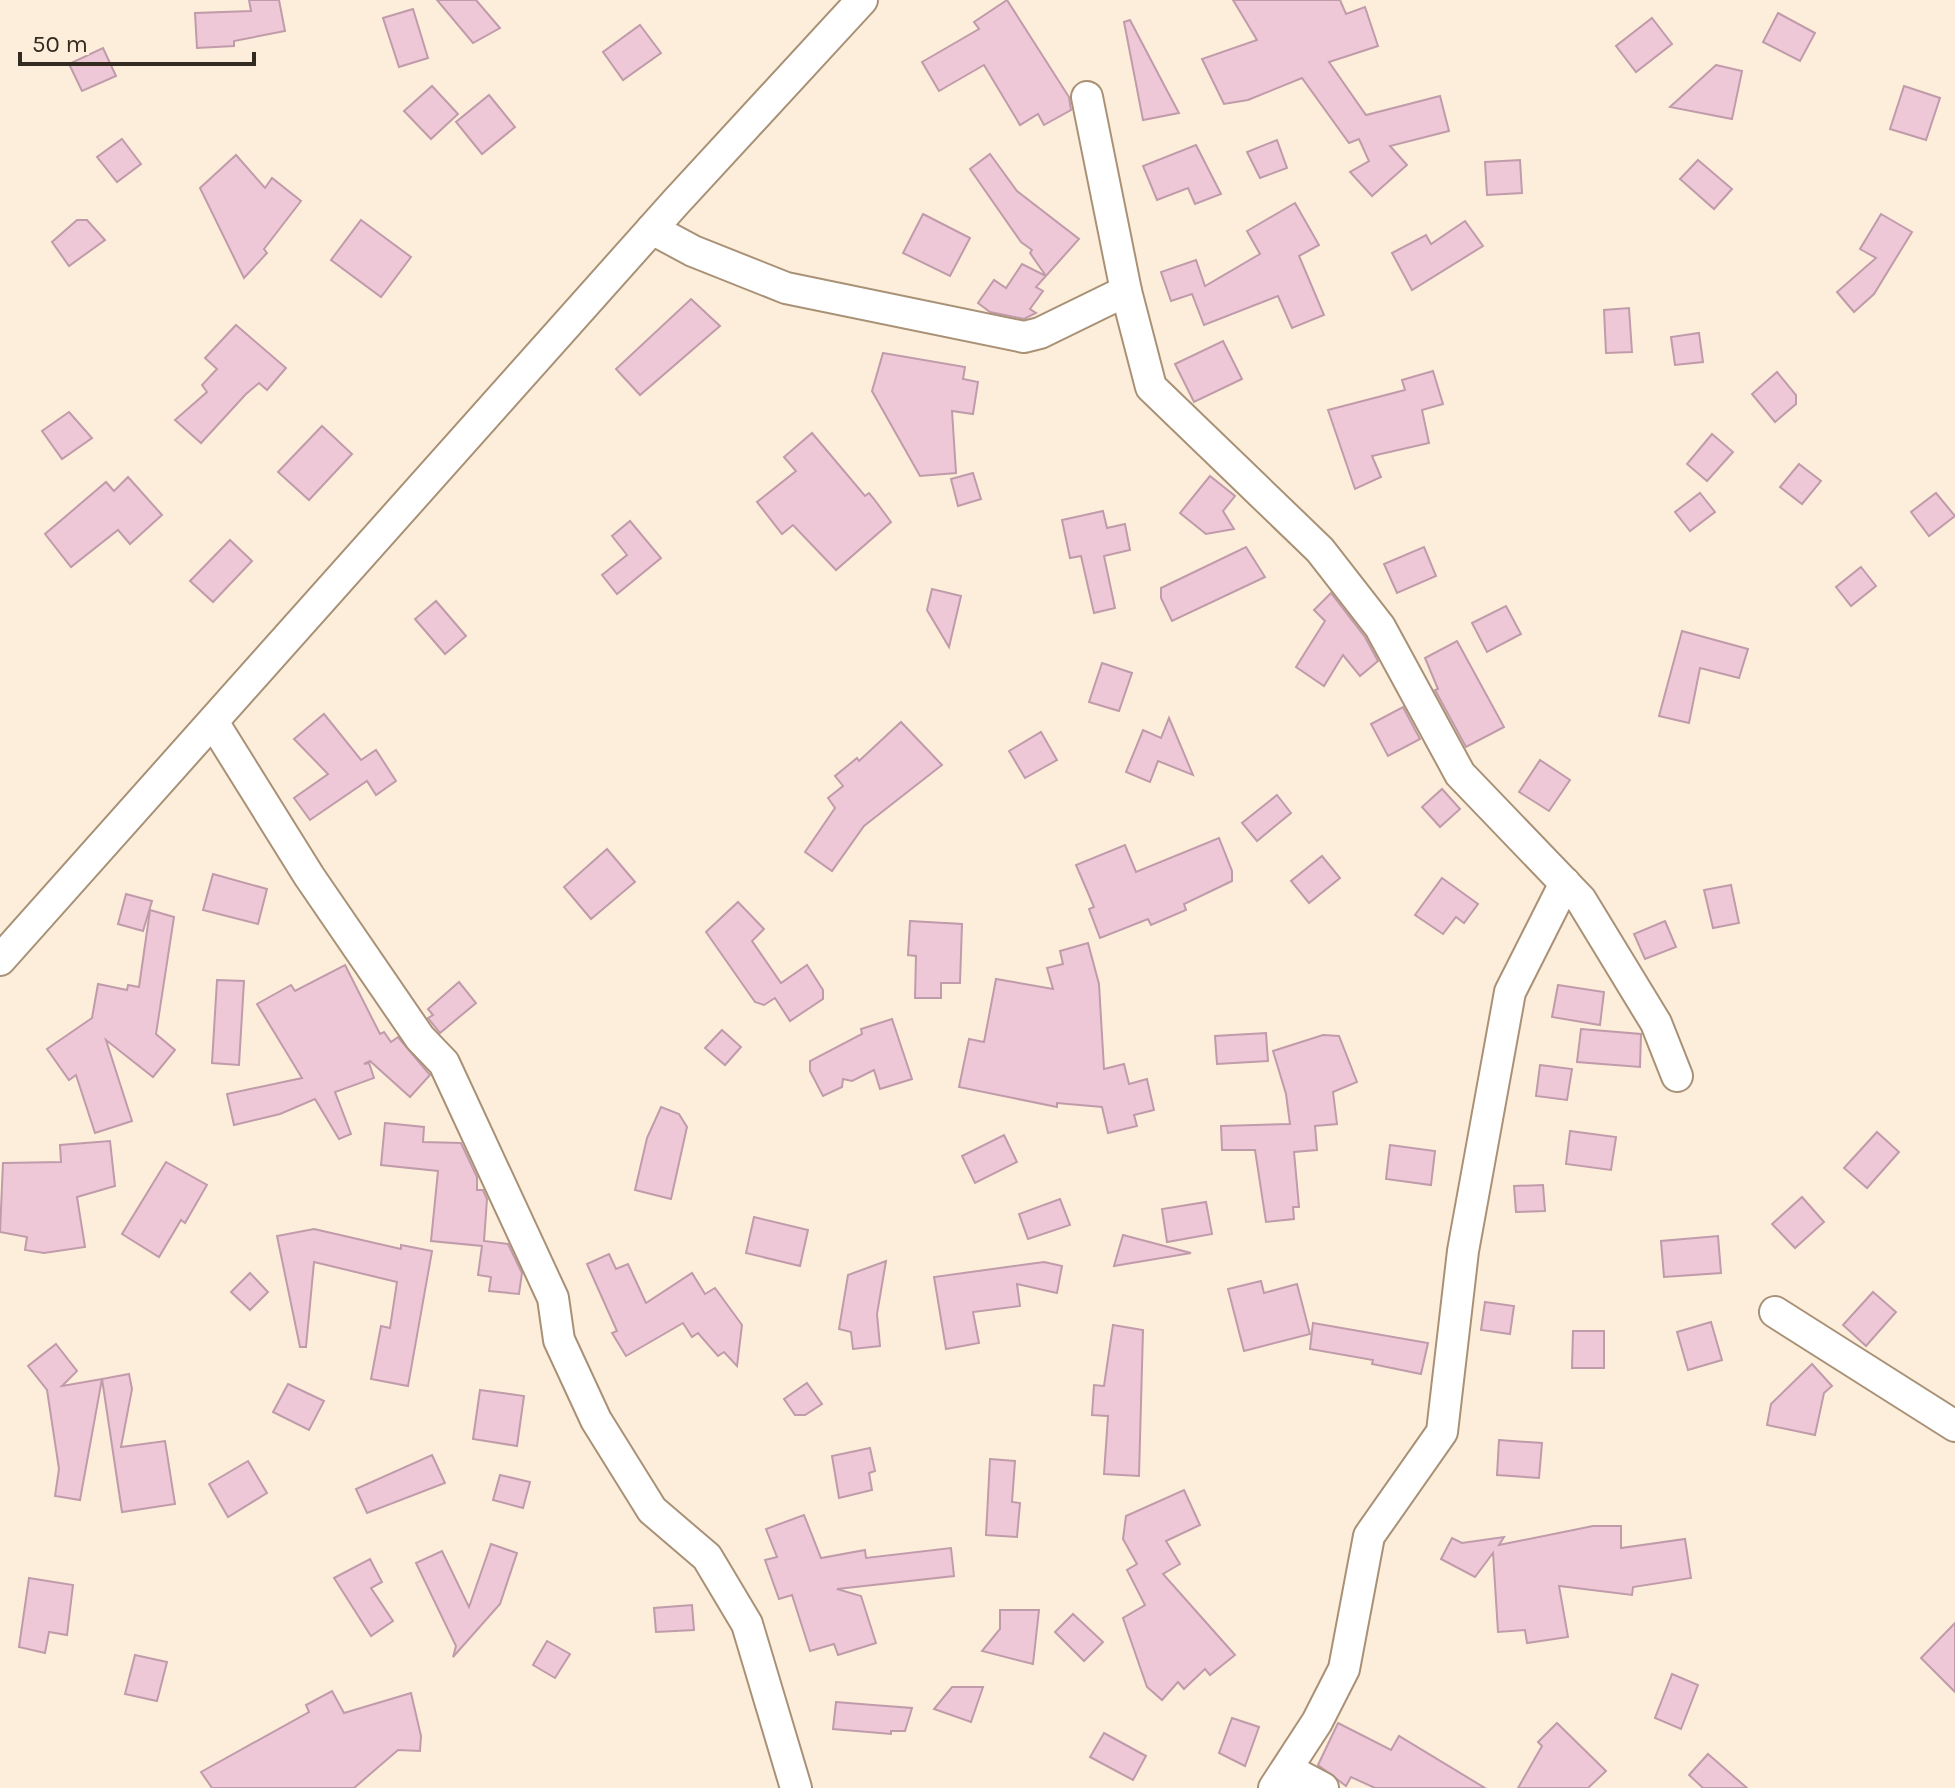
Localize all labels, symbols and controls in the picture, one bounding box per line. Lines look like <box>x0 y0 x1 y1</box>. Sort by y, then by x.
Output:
scale bar <box>20 16 254 66</box>
text: 50 m <box>32 30 88 58</box>

